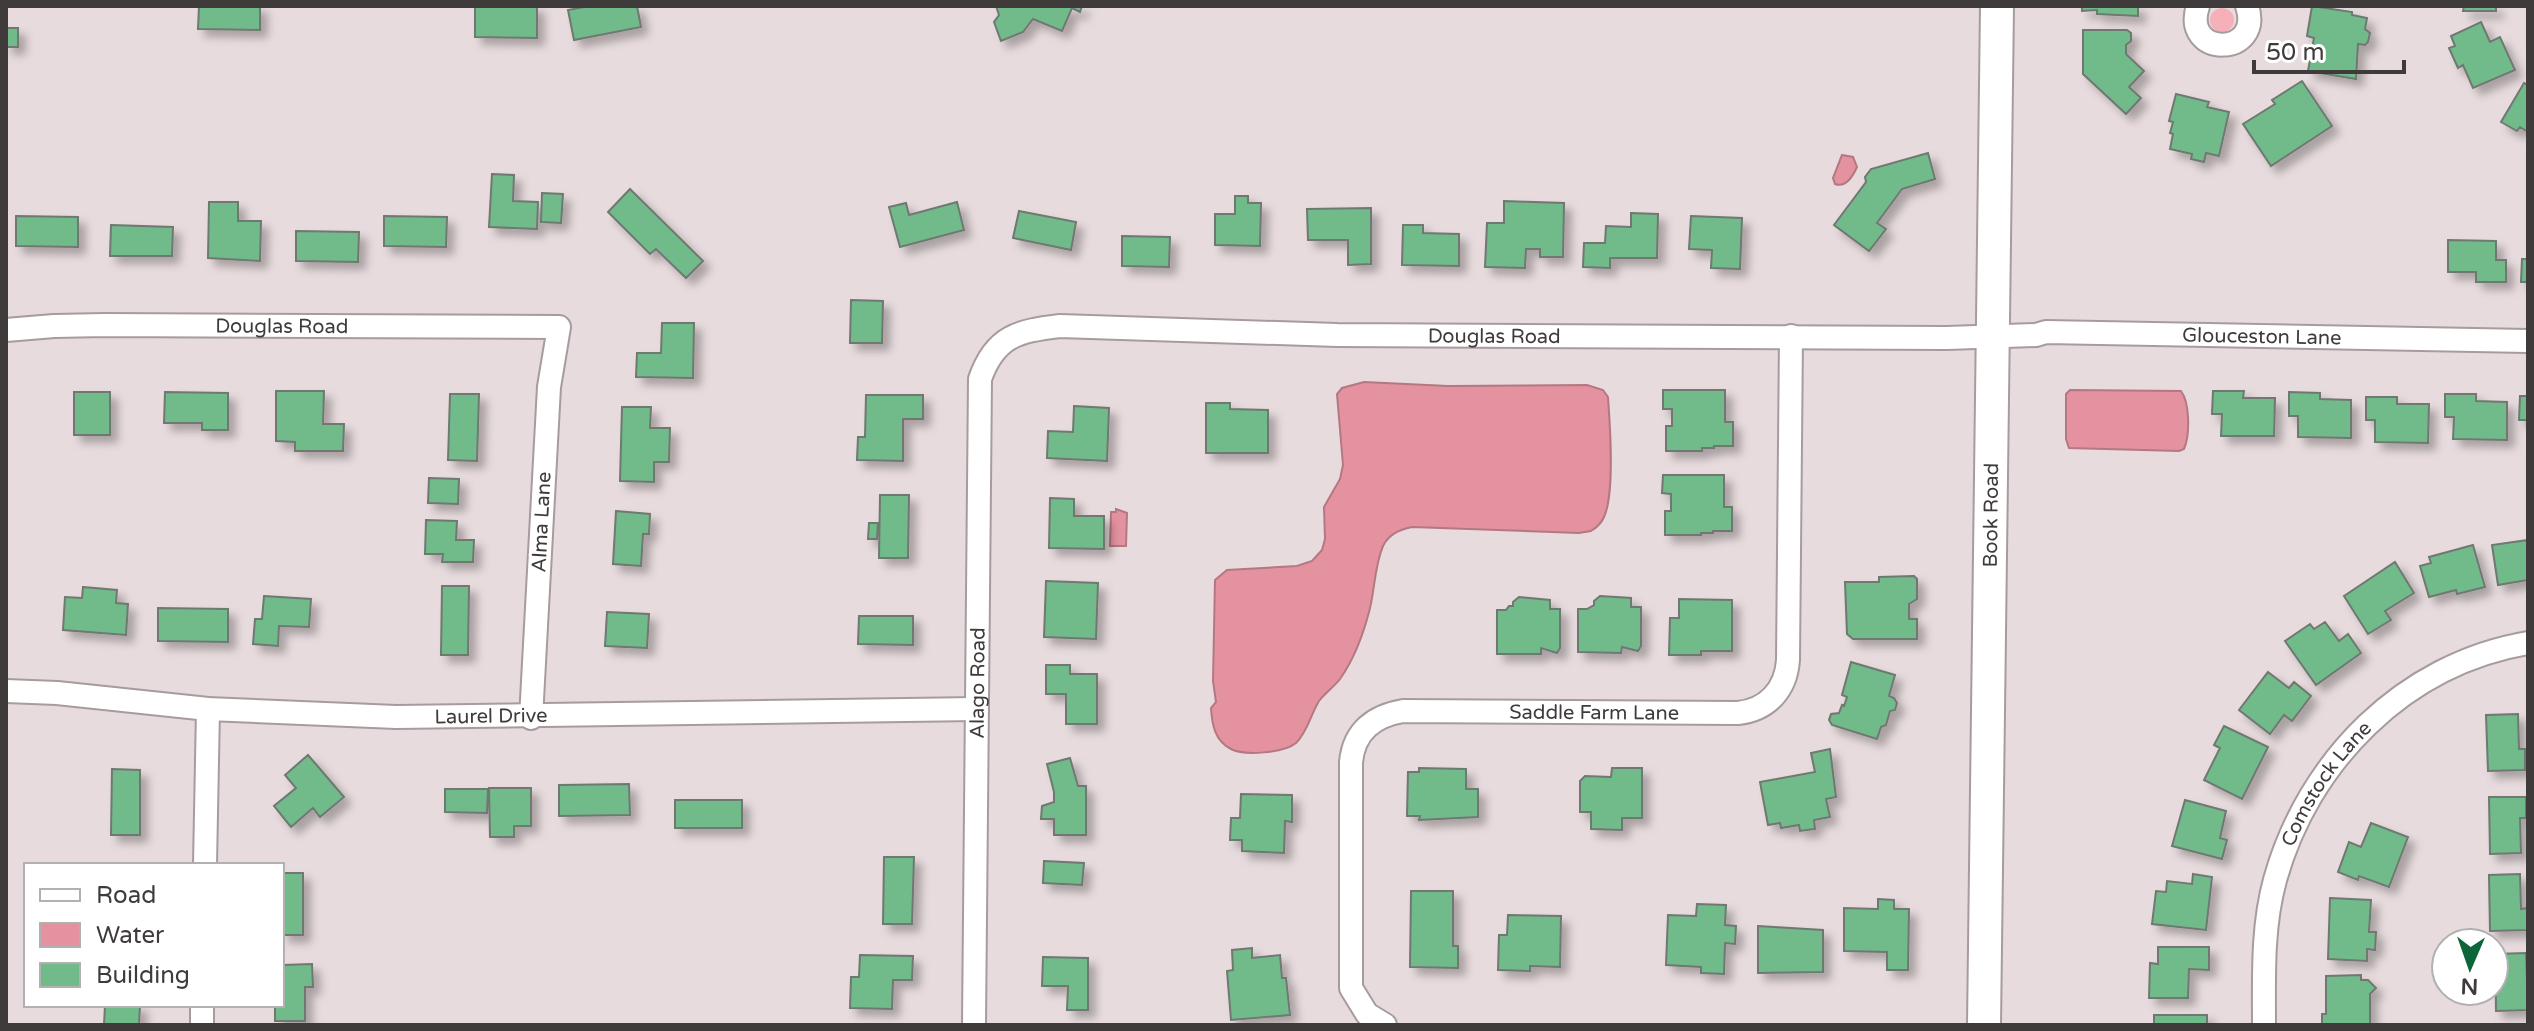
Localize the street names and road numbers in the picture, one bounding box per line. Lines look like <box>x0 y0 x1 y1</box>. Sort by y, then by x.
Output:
street label: Douglas Road <box>215 314 348 339</box>
street label: Douglas Road <box>1428 324 1561 349</box>
street label: Glouceston Lane <box>2182 324 2342 351</box>
street label: Book Road <box>1979 463 2004 567</box>
street label: Alma Lane <box>527 471 557 573</box>
street label: Alago Road <box>966 627 991 739</box>
street label: Saddle Farm Lane <box>1509 701 1679 726</box>
street label: Laurel Drive <box>434 704 548 729</box>
street label: Comstock Lane <box>2277 717 2377 850</box>

